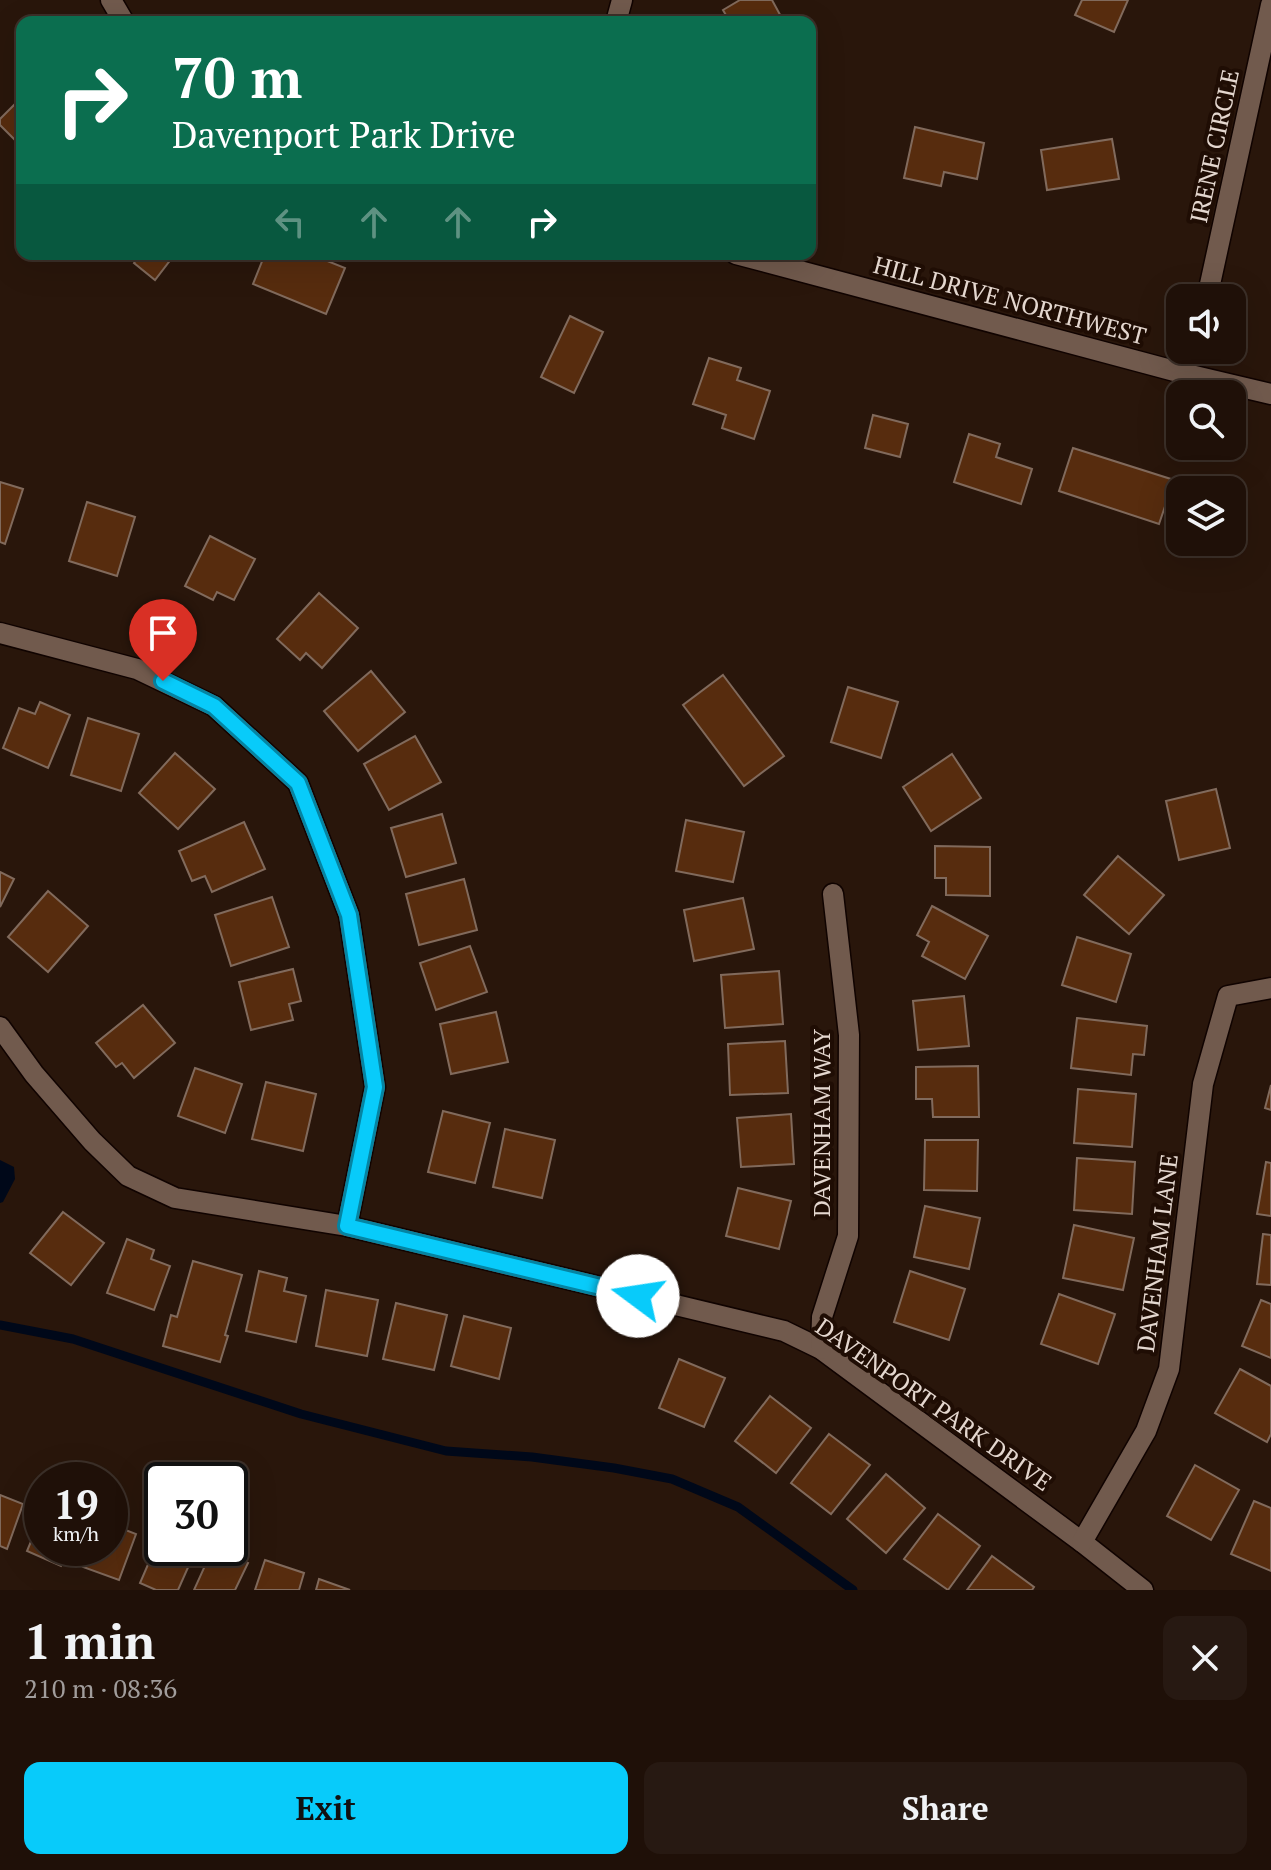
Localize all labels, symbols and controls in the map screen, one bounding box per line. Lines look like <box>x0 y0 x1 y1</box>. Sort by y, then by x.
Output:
text: 70 m <box>172 40 302 114</box>
icon: right <box>40 48 144 152</box>
street label: IRENE CIRCLE <box>1182 66 1246 226</box>
text: Davenport Park Drive <box>172 111 516 158</box>
icon: left <box>268 200 312 244</box>
icon: ahead <box>352 200 396 244</box>
icon: ahead <box>436 200 480 244</box>
icon: right <box>520 200 564 244</box>
street label: HILL DRIVE NORTHWEST <box>870 248 1150 352</box>
map controls <box>1166 284 1246 556</box>
button: sound <box>1166 284 1246 364</box>
button: search <box>1166 380 1246 460</box>
button: layers <box>1166 476 1246 556</box>
pin <box>129 599 197 681</box>
icon: arrive <box>141 611 185 655</box>
street label: DAVENHAM WAY <box>805 1028 837 1217</box>
street label: DAVENHAM LANE <box>1129 1152 1185 1354</box>
position arrow <box>596 1254 680 1338</box>
street label: DAVENPORT PARK DRIVE <box>810 1310 1058 1498</box>
speed limit sign: 30 <box>144 1462 248 1566</box>
text: 19 <box>53 1477 99 1530</box>
text: km/h <box>53 1520 99 1547</box>
text: 1 min <box>24 1609 155 1673</box>
button: close <box>1163 1616 1247 1700</box>
text: 210 m · 08:36 <box>24 1671 177 1705</box>
button: Exit <box>24 1762 628 1854</box>
button: Share <box>644 1762 1247 1854</box>

